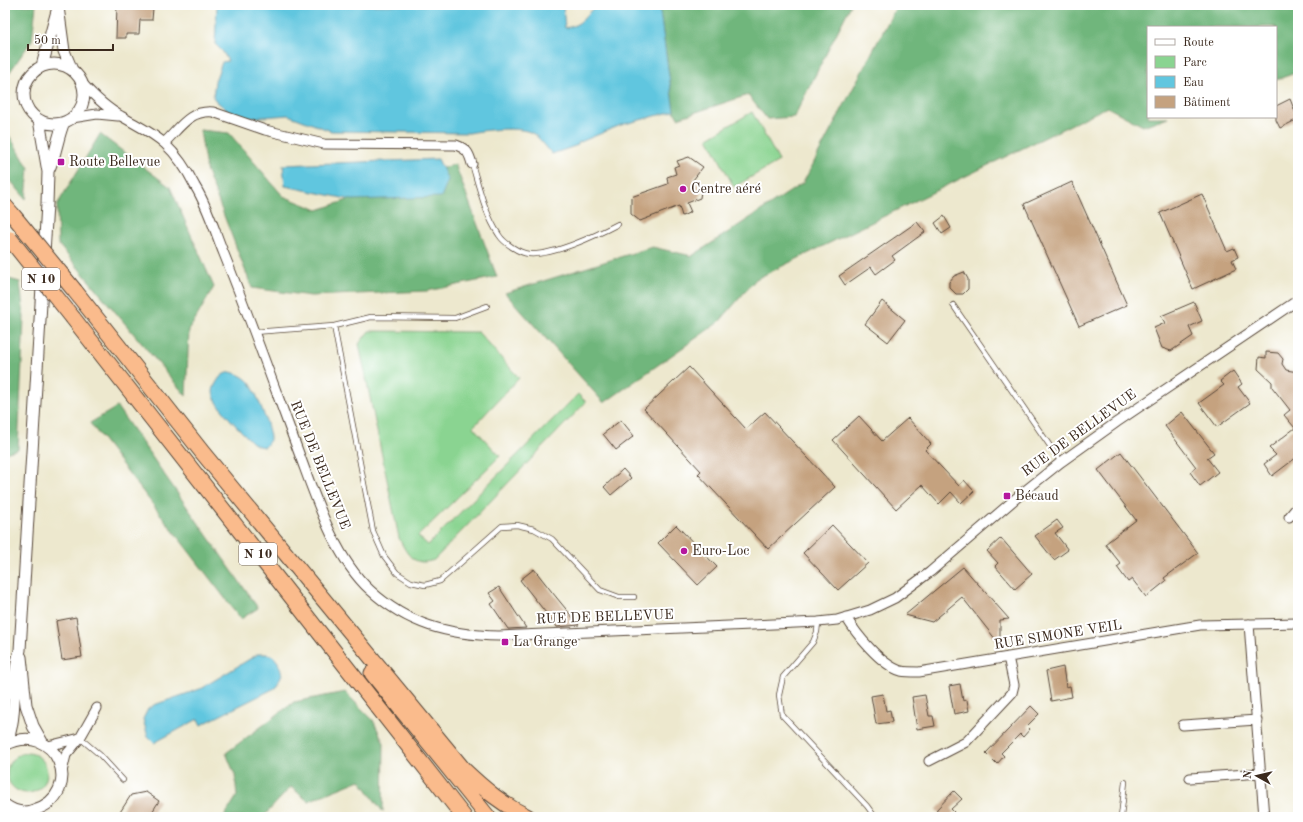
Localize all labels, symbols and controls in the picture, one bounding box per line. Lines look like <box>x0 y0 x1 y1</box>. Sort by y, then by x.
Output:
scale bar <box>28 26 113 52</box>
legend <box>1147 26 1277 118</box>
text: 50 m <box>34 34 61 47</box>
text: Route <box>1183 37 1214 49</box>
text: Parc <box>1183 57 1207 69</box>
text: Eau <box>1183 77 1204 89</box>
text: Bâtiment <box>1183 97 1230 109</box>
place label: Route Bellevue <box>69 155 160 169</box>
marker: Route Bellevue <box>56 157 66 167</box>
place label: Centre aéré <box>691 182 761 196</box>
marker: Centre aéré <box>678 184 688 194</box>
road number: N 10 <box>22 268 60 290</box>
street label: RUE DE BELLEVUE <box>1019 387 1139 479</box>
street label: RUE DE BELLEVUE <box>288 399 352 531</box>
place label: Bécaud <box>1015 489 1059 503</box>
marker: Bécaud <box>1002 491 1012 501</box>
road number: N 10 <box>239 543 277 565</box>
place label: Euro-Loc <box>692 544 749 558</box>
marker: Euro-Loc <box>679 546 689 556</box>
street label: RUE DE BELLEVUE <box>536 608 674 626</box>
street label: RUE SIMONE VEIL <box>993 618 1123 652</box>
place label: La Grange <box>513 635 578 649</box>
marker: La Grange <box>500 637 510 647</box>
north arrow <box>1237 756 1277 796</box>
text: N <box>1243 769 1255 780</box>

